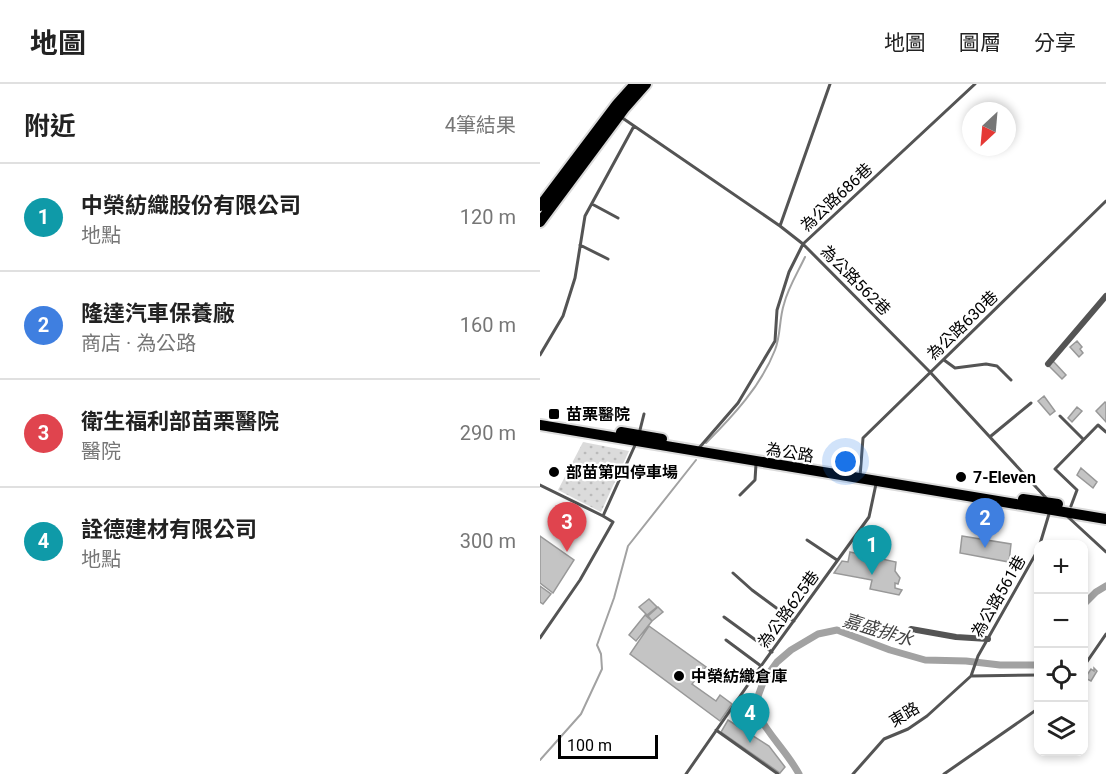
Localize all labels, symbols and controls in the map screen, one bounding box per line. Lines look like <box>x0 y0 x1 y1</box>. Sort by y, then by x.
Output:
text: 地圖 <box>30 27 86 60</box>
text: 地圖 <box>884 31 926 55</box>
text: 圖層 <box>959 31 1001 55</box>
text: 分享 <box>1034 31 1076 55</box>
north arrow <box>962 102 1016 156</box>
text: 附近 <box>24 111 76 141</box>
text: 4筆結果 <box>445 113 516 137</box>
street label: 為公路686巷 <box>797 159 876 235</box>
text: 中榮紡織股份有限公司 <box>81 193 301 218</box>
text: 1 <box>38 205 49 229</box>
text: 120 m <box>460 205 516 229</box>
text: 地點 <box>81 223 121 247</box>
street label: 為公路562巷 <box>817 241 895 319</box>
street label: 為公路630巷 <box>923 287 1002 364</box>
text: 隆達汽車保養廠 <box>81 301 235 326</box>
text: 2 <box>38 313 49 337</box>
text: 160 m <box>460 313 516 337</box>
text: 商店 · 為公路 <box>81 331 196 355</box>
place label: 苗栗醫院 <box>566 405 630 424</box>
marker: 苗栗醫院 <box>547 407 561 421</box>
text: 衛生福利部苗栗醫院 <box>81 409 279 434</box>
text: 3 <box>38 421 49 445</box>
text: 290 m <box>460 421 516 445</box>
text: 醫院 <box>81 439 121 463</box>
street label: 為公路 <box>765 439 815 466</box>
your location <box>831 447 860 476</box>
place label: 部苗第四停車場 <box>566 463 678 482</box>
marker: 部苗第四停車場 <box>547 465 561 479</box>
place label: 7-Eleven <box>973 468 1036 487</box>
marker: 7-Eleven <box>954 470 968 484</box>
pin: 2 <box>966 498 1004 548</box>
pin: 3 <box>548 502 586 552</box>
text: 詮德建材有限公司 <box>81 517 257 542</box>
pin: 1 <box>852 526 892 575</box>
text: 4 <box>38 529 49 553</box>
text: 300 m <box>460 529 516 553</box>
map controls <box>1034 540 1088 756</box>
button: + <box>1034 540 1088 594</box>
text: 地點 <box>81 547 121 571</box>
street label: 為公路561巷 <box>967 552 1029 640</box>
street label: 為公路625巷 <box>754 567 823 652</box>
button: − <box>1034 594 1088 648</box>
water label: 嘉盛排水 <box>841 609 917 650</box>
button: locate <box>1034 648 1088 702</box>
place label: 中榮紡織倉庫 <box>691 667 787 686</box>
marker: 中榮紡織倉庫 <box>672 669 686 683</box>
pin: 4 <box>730 694 770 743</box>
street label: 東路 <box>886 698 923 731</box>
button: layers <box>1034 702 1088 756</box>
scale bar <box>558 732 658 760</box>
text: 100 m <box>567 736 612 755</box>

